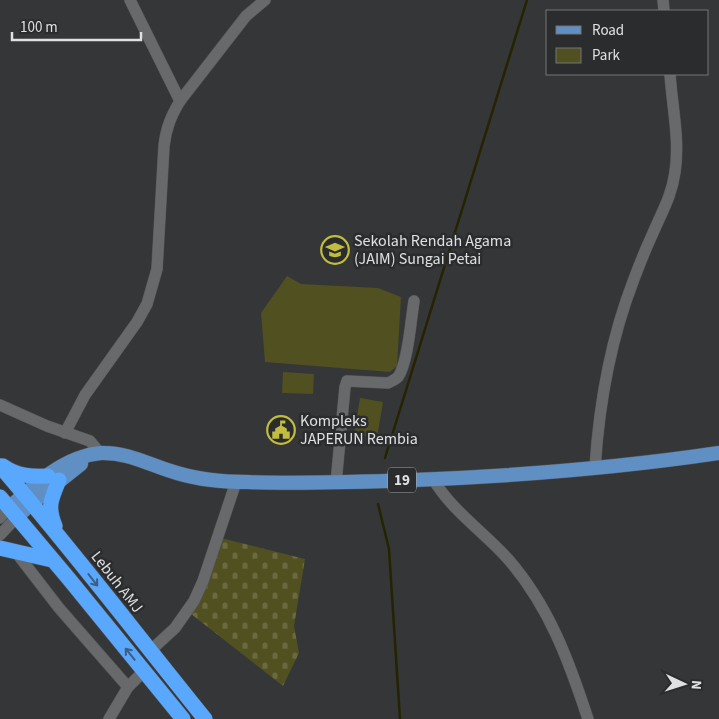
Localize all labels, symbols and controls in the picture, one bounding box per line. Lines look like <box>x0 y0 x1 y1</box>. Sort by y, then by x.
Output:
scale bar <box>12 10 141 42</box>
legend <box>546 10 709 75</box>
text: 100 m <box>20 17 58 38</box>
text: Road <box>592 20 624 41</box>
text: Park <box>592 45 621 66</box>
place label: Sekolah Rendah Agama (JAIM) Sungai Petai <box>354 230 511 270</box>
school or university icon: Sekolah Rendah Agama (JAIM) Sungai Petai <box>320 235 350 265</box>
place label: Kompleks JAPERUN Rembia <box>300 410 418 450</box>
public building icon: Kompleks JAPERUN Rembia <box>266 415 296 445</box>
road number: 19 <box>388 468 416 492</box>
street label: Lebuh AMJ <box>86 546 148 618</box>
one-way arrow <box>88 573 98 587</box>
one-way arrow <box>125 648 136 661</box>
north arrow <box>659 659 709 709</box>
text: N <box>686 679 706 690</box>

